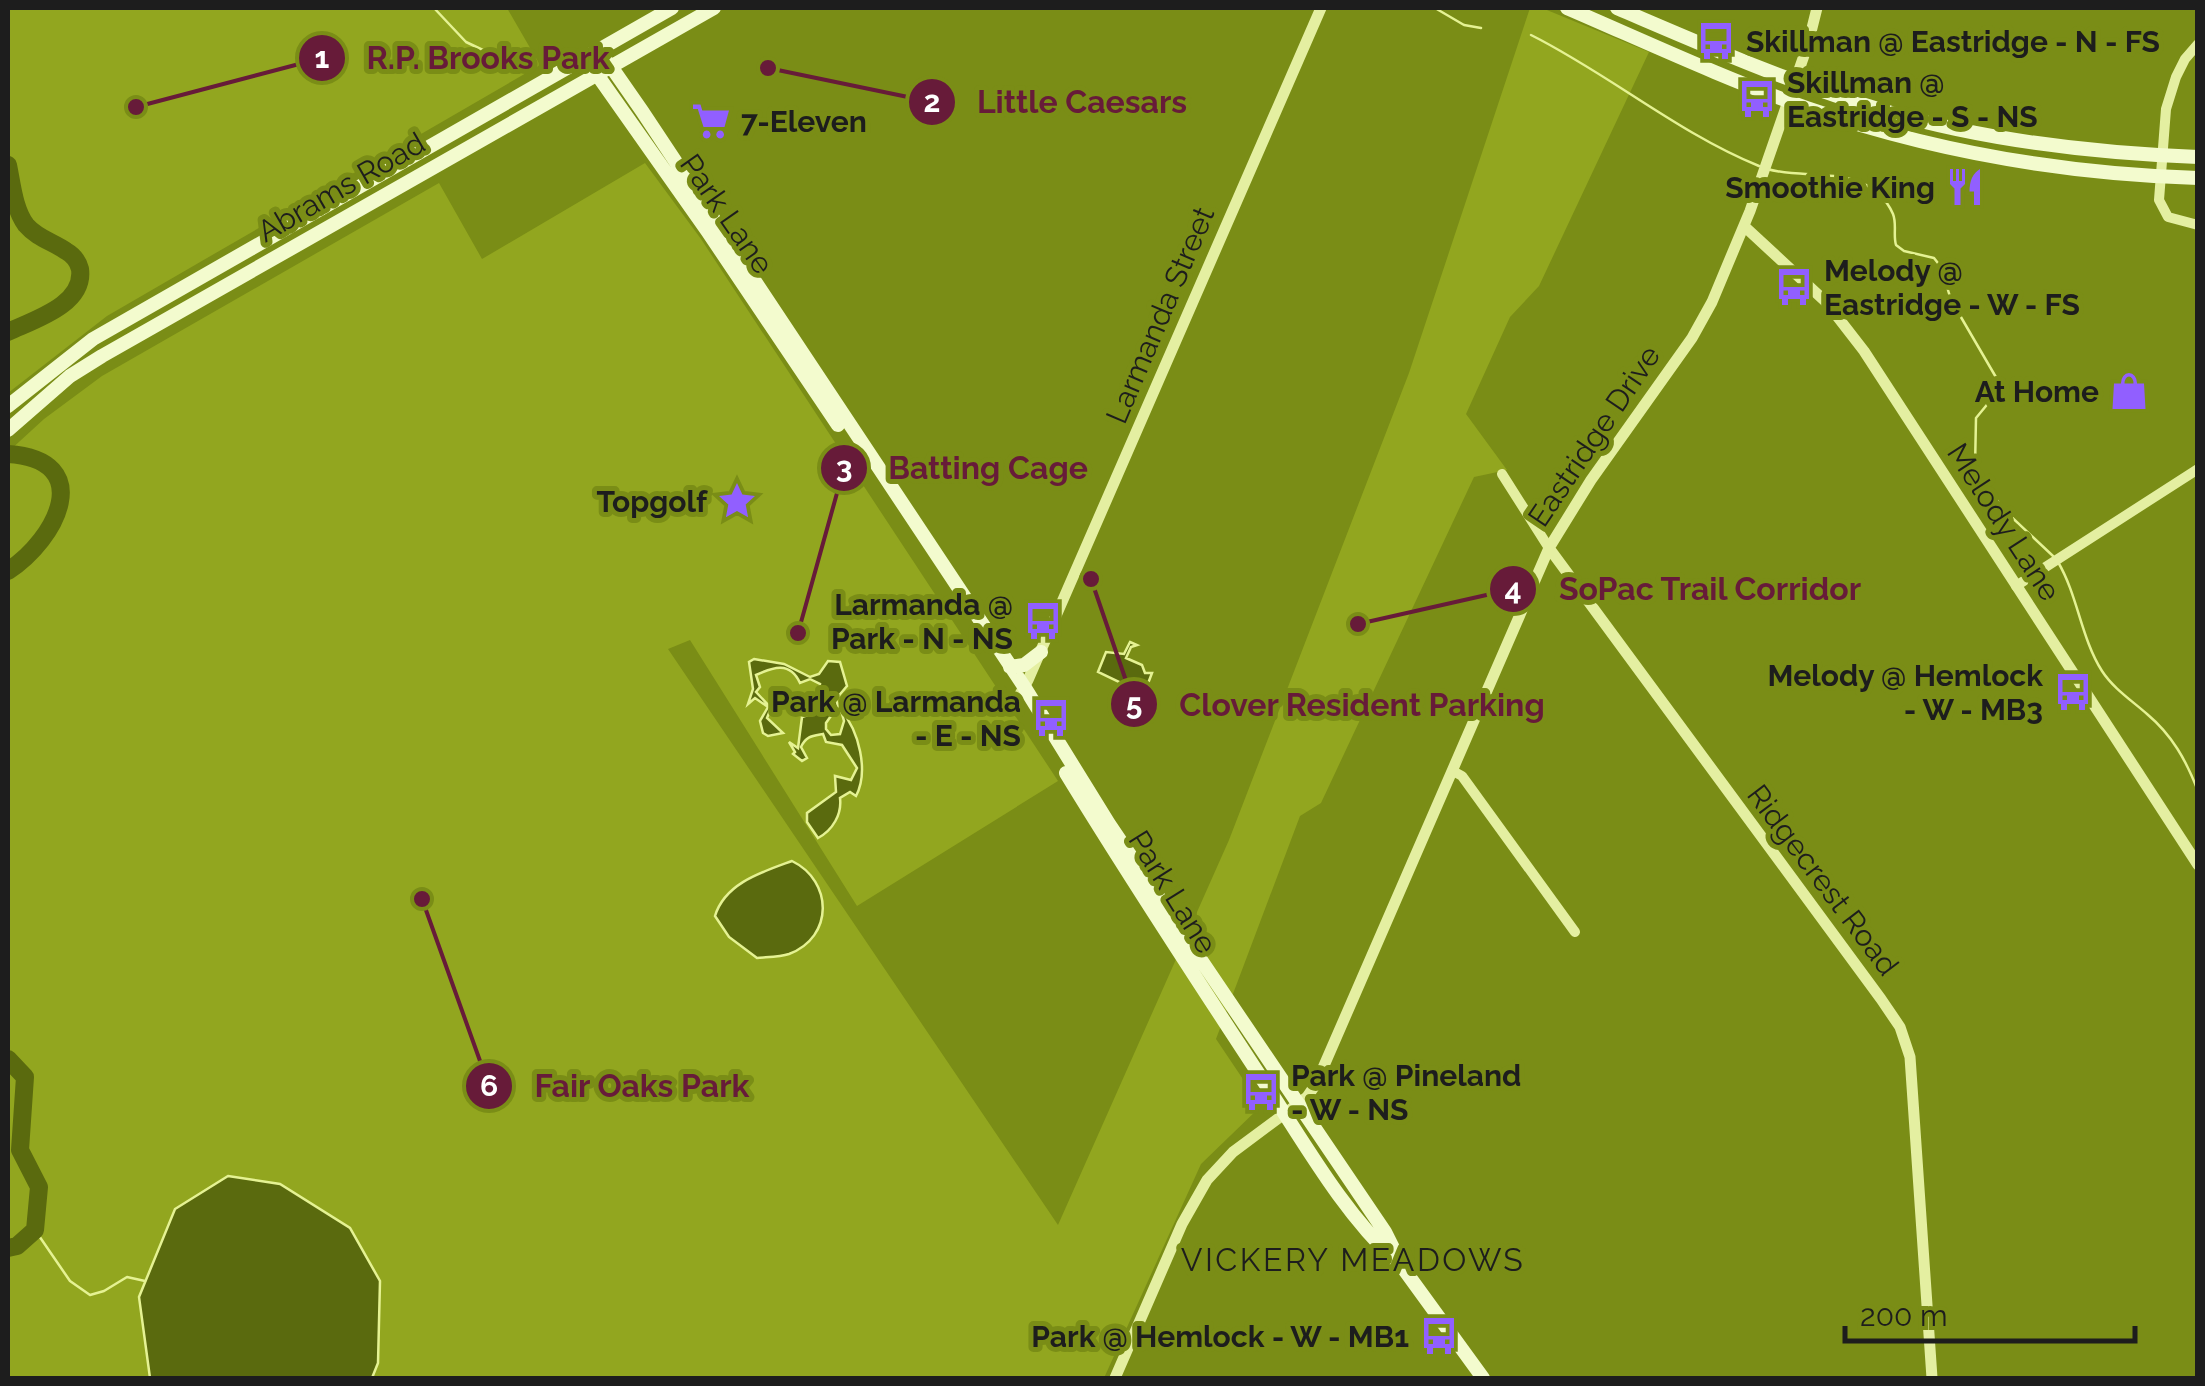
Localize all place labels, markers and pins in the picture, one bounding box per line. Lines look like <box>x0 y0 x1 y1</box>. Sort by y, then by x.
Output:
bus stop icon: Skillman @ Eastridge - N - FS <box>1695 20 1737 62</box>
place label: Skillman @ Eastridge - N - FS <box>1746 24 2160 59</box>
callout: R.P. Brooks Park <box>297 27 630 89</box>
place label: Skillman @ Eastridge - S - NS <box>1787 65 2038 134</box>
callout: Little Caesars <box>907 71 1207 133</box>
bus stop icon: Skillman @ Eastridge - S - NS <box>1736 78 1778 120</box>
supermarket icon: 7-Eleven <box>690 100 732 142</box>
place label: 7-Eleven <box>741 104 867 139</box>
restaurant icon: Smoothie King <box>1944 166 1986 208</box>
place label: Smoothie King <box>1725 170 1935 205</box>
place label: Melody @ Eastridge - W - FS <box>1824 253 2080 322</box>
bus stop icon: Melody @ Eastridge - W - FS <box>1773 266 1815 308</box>
shop icon: At Home <box>2108 370 2150 412</box>
place label: At Home <box>1975 374 2099 409</box>
callout: Batting Cage <box>819 437 1108 499</box>
place icon: Topgolf <box>716 480 758 522</box>
place label: Topgolf <box>597 484 708 519</box>
callout: SoPac Trail Corridor <box>1488 558 1882 620</box>
place label: Larmanda @ Park - N - NS <box>831 587 1013 656</box>
bus stop icon: Larmanda @ Park - N - NS <box>1022 600 1064 642</box>
place label: Melody @ Hemlock - W - MB3 <box>1768 658 2043 727</box>
bus stop icon: Melody @ Hemlock - W - MB3 <box>2052 671 2094 713</box>
callout: Clover Resident Parking <box>1109 673 1565 735</box>
place label: Park @ Larmanda - E - NS <box>771 684 1021 753</box>
bus stop icon: Park @ Larmanda - E - NS <box>1030 697 1072 739</box>
callout: Fair Oaks Park <box>464 1055 770 1117</box>
place label: Park @ Pineland - W - NS <box>1291 1058 1521 1127</box>
bus stop icon: Park @ Pineland - W - NS <box>1240 1071 1282 1113</box>
bus stop icon: Park @ Hemlock - W - MB1 <box>1418 1315 1460 1357</box>
place label: Park @ Hemlock - W - MB1 <box>1031 1319 1409 1354</box>

